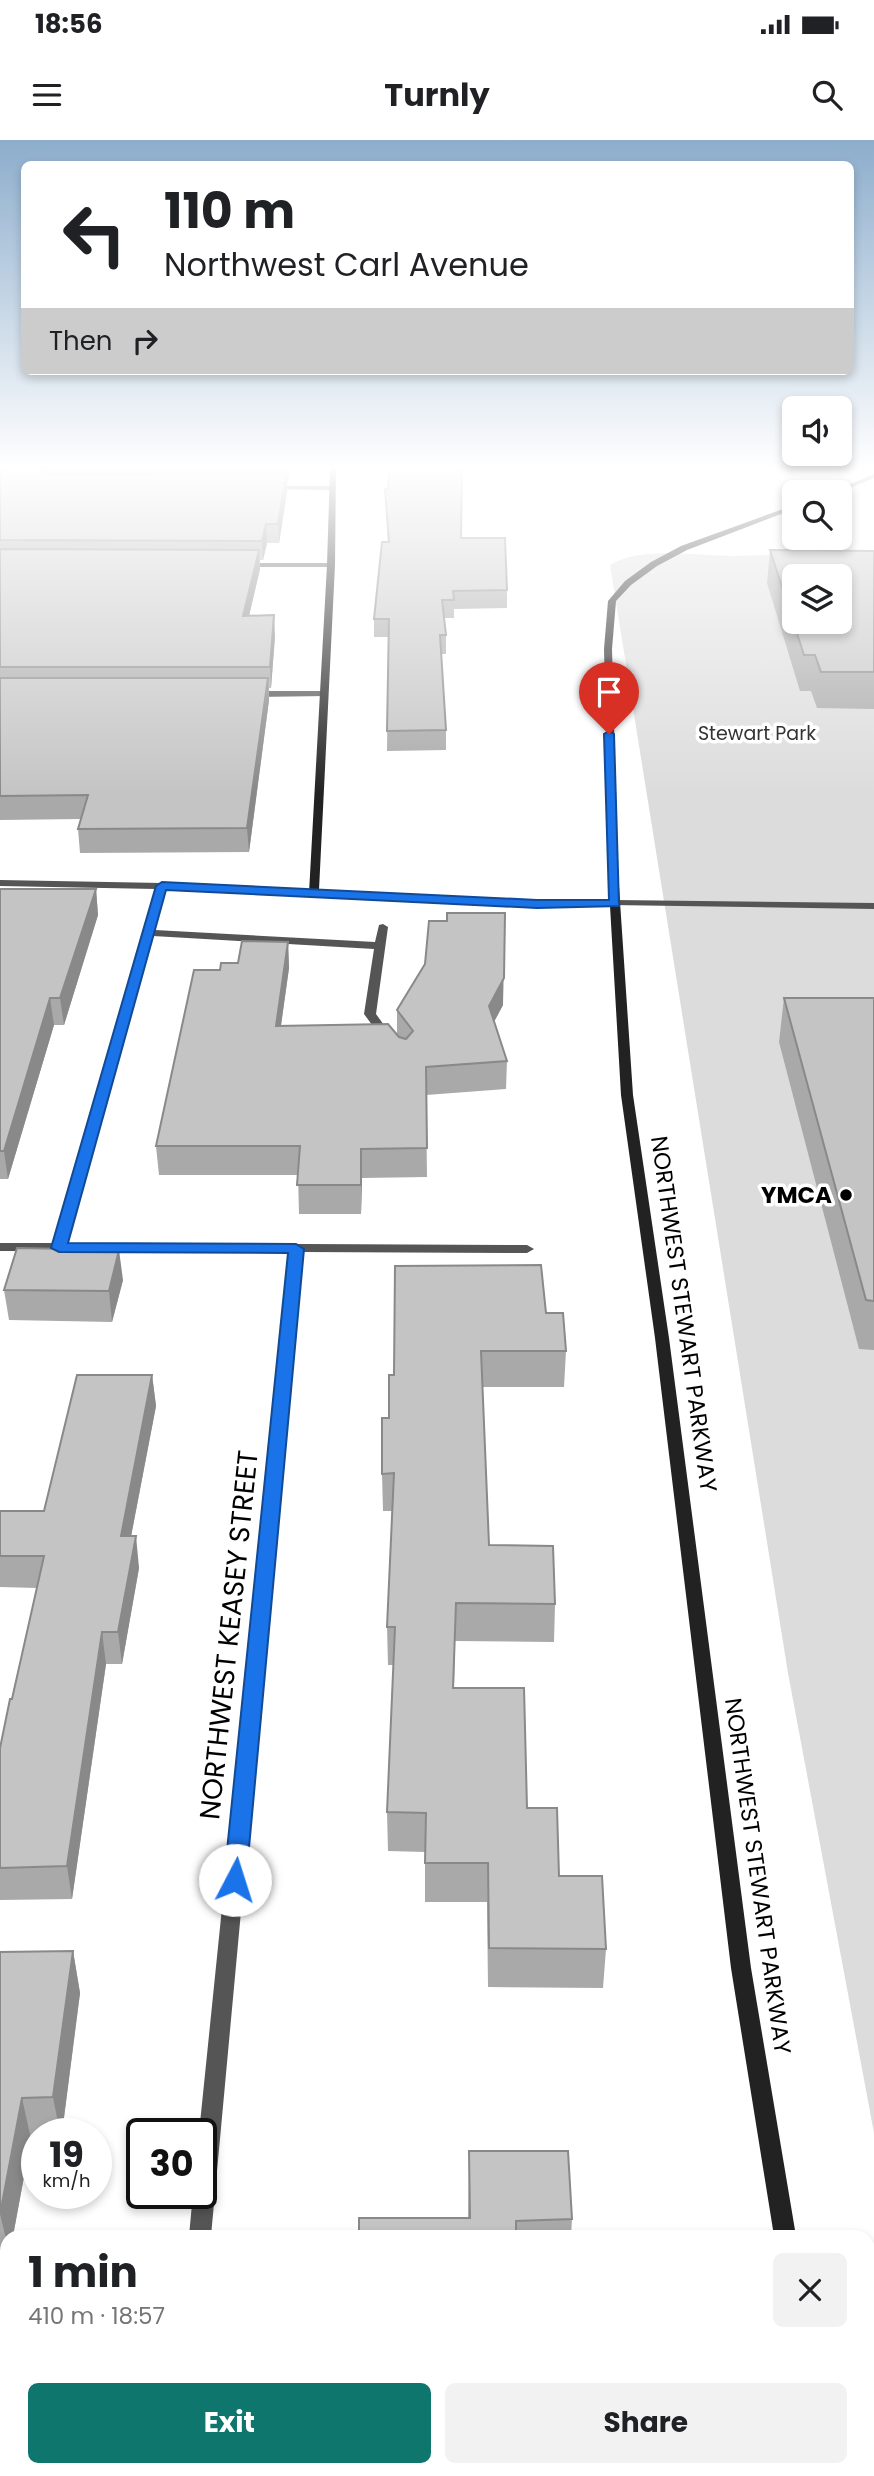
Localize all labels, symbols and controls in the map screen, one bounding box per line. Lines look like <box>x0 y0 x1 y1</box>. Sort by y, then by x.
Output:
text: 18:56 <box>35 6 102 42</box>
text: Turnly <box>384 72 490 117</box>
icon: menu <box>28 76 66 114</box>
icon: search <box>808 76 846 114</box>
text: 110 m <box>164 177 295 245</box>
icon: left <box>49 189 140 280</box>
text: Northwest Carl Avenue <box>164 242 529 287</box>
icon: right <box>126 322 164 360</box>
text: Then <box>49 323 112 359</box>
map controls <box>782 396 852 634</box>
button: sound <box>782 396 852 466</box>
button: search <box>782 480 852 550</box>
button: layers <box>782 564 852 634</box>
pin <box>579 662 639 734</box>
icon: arrive <box>590 673 628 711</box>
park label: Stewart Park <box>698 720 816 747</box>
street label: NORTHWEST STEWART PARKWAY <box>643 1134 725 1494</box>
place label: YMCA <box>761 1179 832 1211</box>
marker: YMCA <box>838 1187 854 1203</box>
street label: NORTHWEST KEASEY STREET <box>190 1448 268 1822</box>
street label: NORTHWEST STEWART PARKWAY <box>717 1696 799 2056</box>
position arrow <box>198 1843 272 1917</box>
speed limit sign: 30 <box>126 2118 217 2209</box>
text: 19 <box>49 2130 84 2179</box>
text: km/h <box>43 2168 90 2193</box>
text: 1 min <box>28 2243 138 2302</box>
button: close <box>773 2253 847 2327</box>
text: 410 m · 18:57 <box>28 2300 165 2332</box>
button: Exit <box>28 2383 431 2463</box>
button: Share <box>445 2383 847 2463</box>

